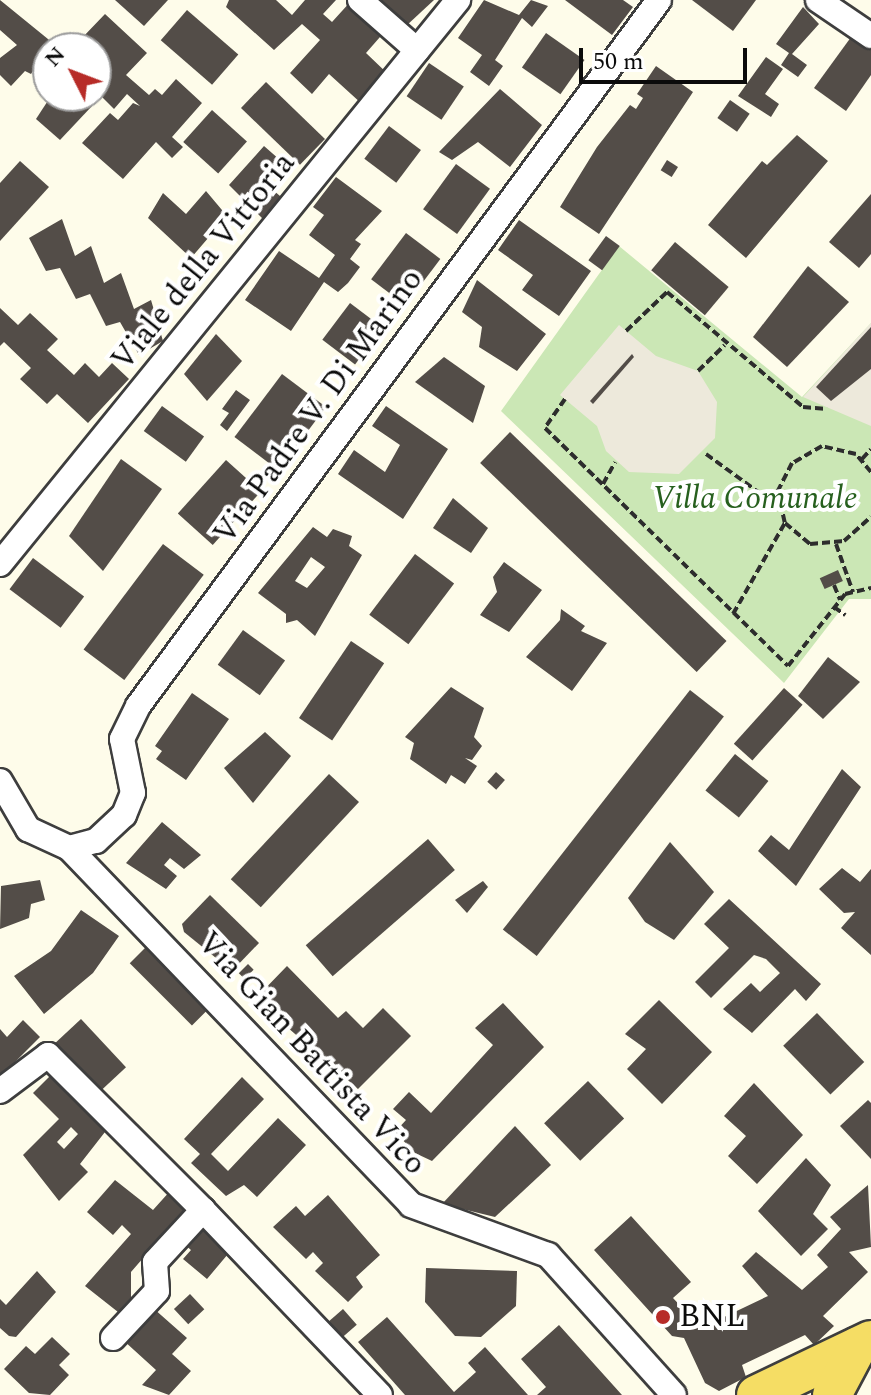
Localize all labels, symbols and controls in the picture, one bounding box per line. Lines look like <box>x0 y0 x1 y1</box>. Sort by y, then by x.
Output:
north arrow <box>32 32 112 112</box>
scale bar <box>583 32 751 82</box>
text: N <box>37 39 74 75</box>
text: 50 m <box>593 44 644 80</box>
street label: Viale della Vittoria <box>104 145 304 379</box>
street label: Via Padre V. Di Marino <box>206 262 432 552</box>
park label: Villa Comunale <box>652 480 858 518</box>
street label: Via Gian Battista Vico <box>188 924 434 1184</box>
place label: BNL <box>679 1298 746 1336</box>
marker: BNL <box>654 1308 672 1326</box>

